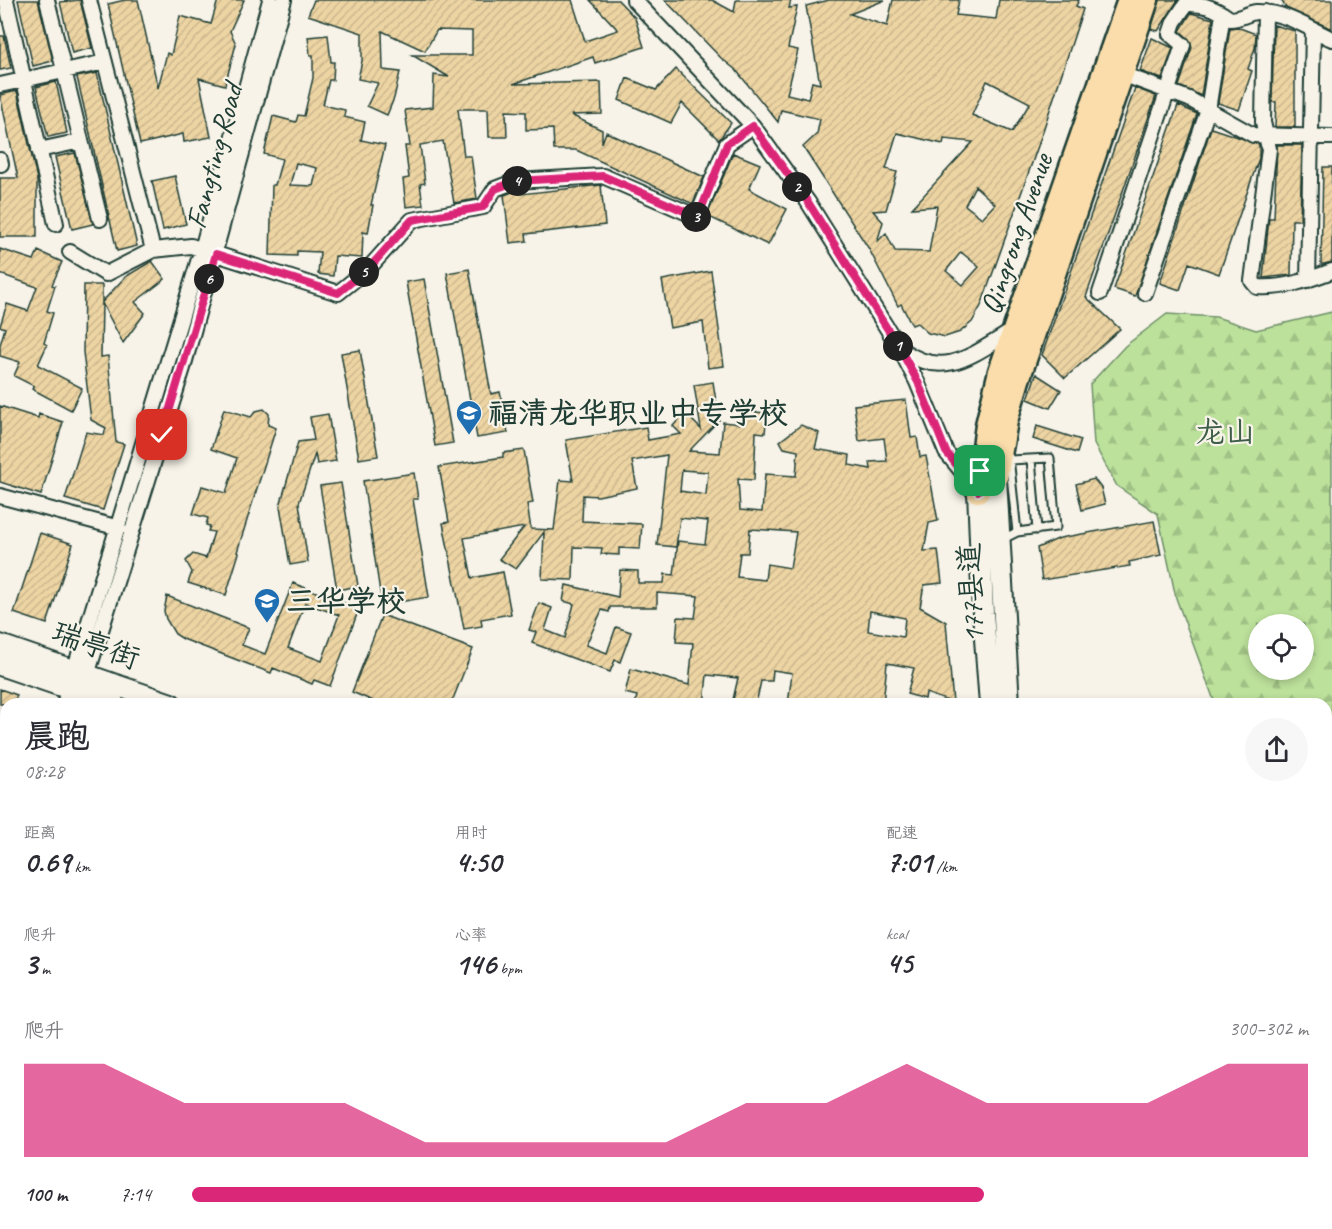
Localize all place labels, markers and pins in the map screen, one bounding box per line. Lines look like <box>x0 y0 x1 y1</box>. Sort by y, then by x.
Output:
pin: 4 <box>502 166 532 196</box>
pin: 2 <box>782 172 812 202</box>
pin: 3 <box>681 202 711 232</box>
pin: 5 <box>349 257 379 287</box>
pin: 6 <box>194 264 224 294</box>
pin: 1 <box>883 331 913 361</box>
place label: 福清龙华职业中专学校 <box>488 394 788 432</box>
school or university icon: 福清龙华职业中专学校 <box>454 398 484 436</box>
pin <box>136 409 187 460</box>
pin <box>954 445 1005 496</box>
place label: 三华学校 <box>286 582 406 620</box>
school or university icon: 三华学校 <box>252 586 282 624</box>

